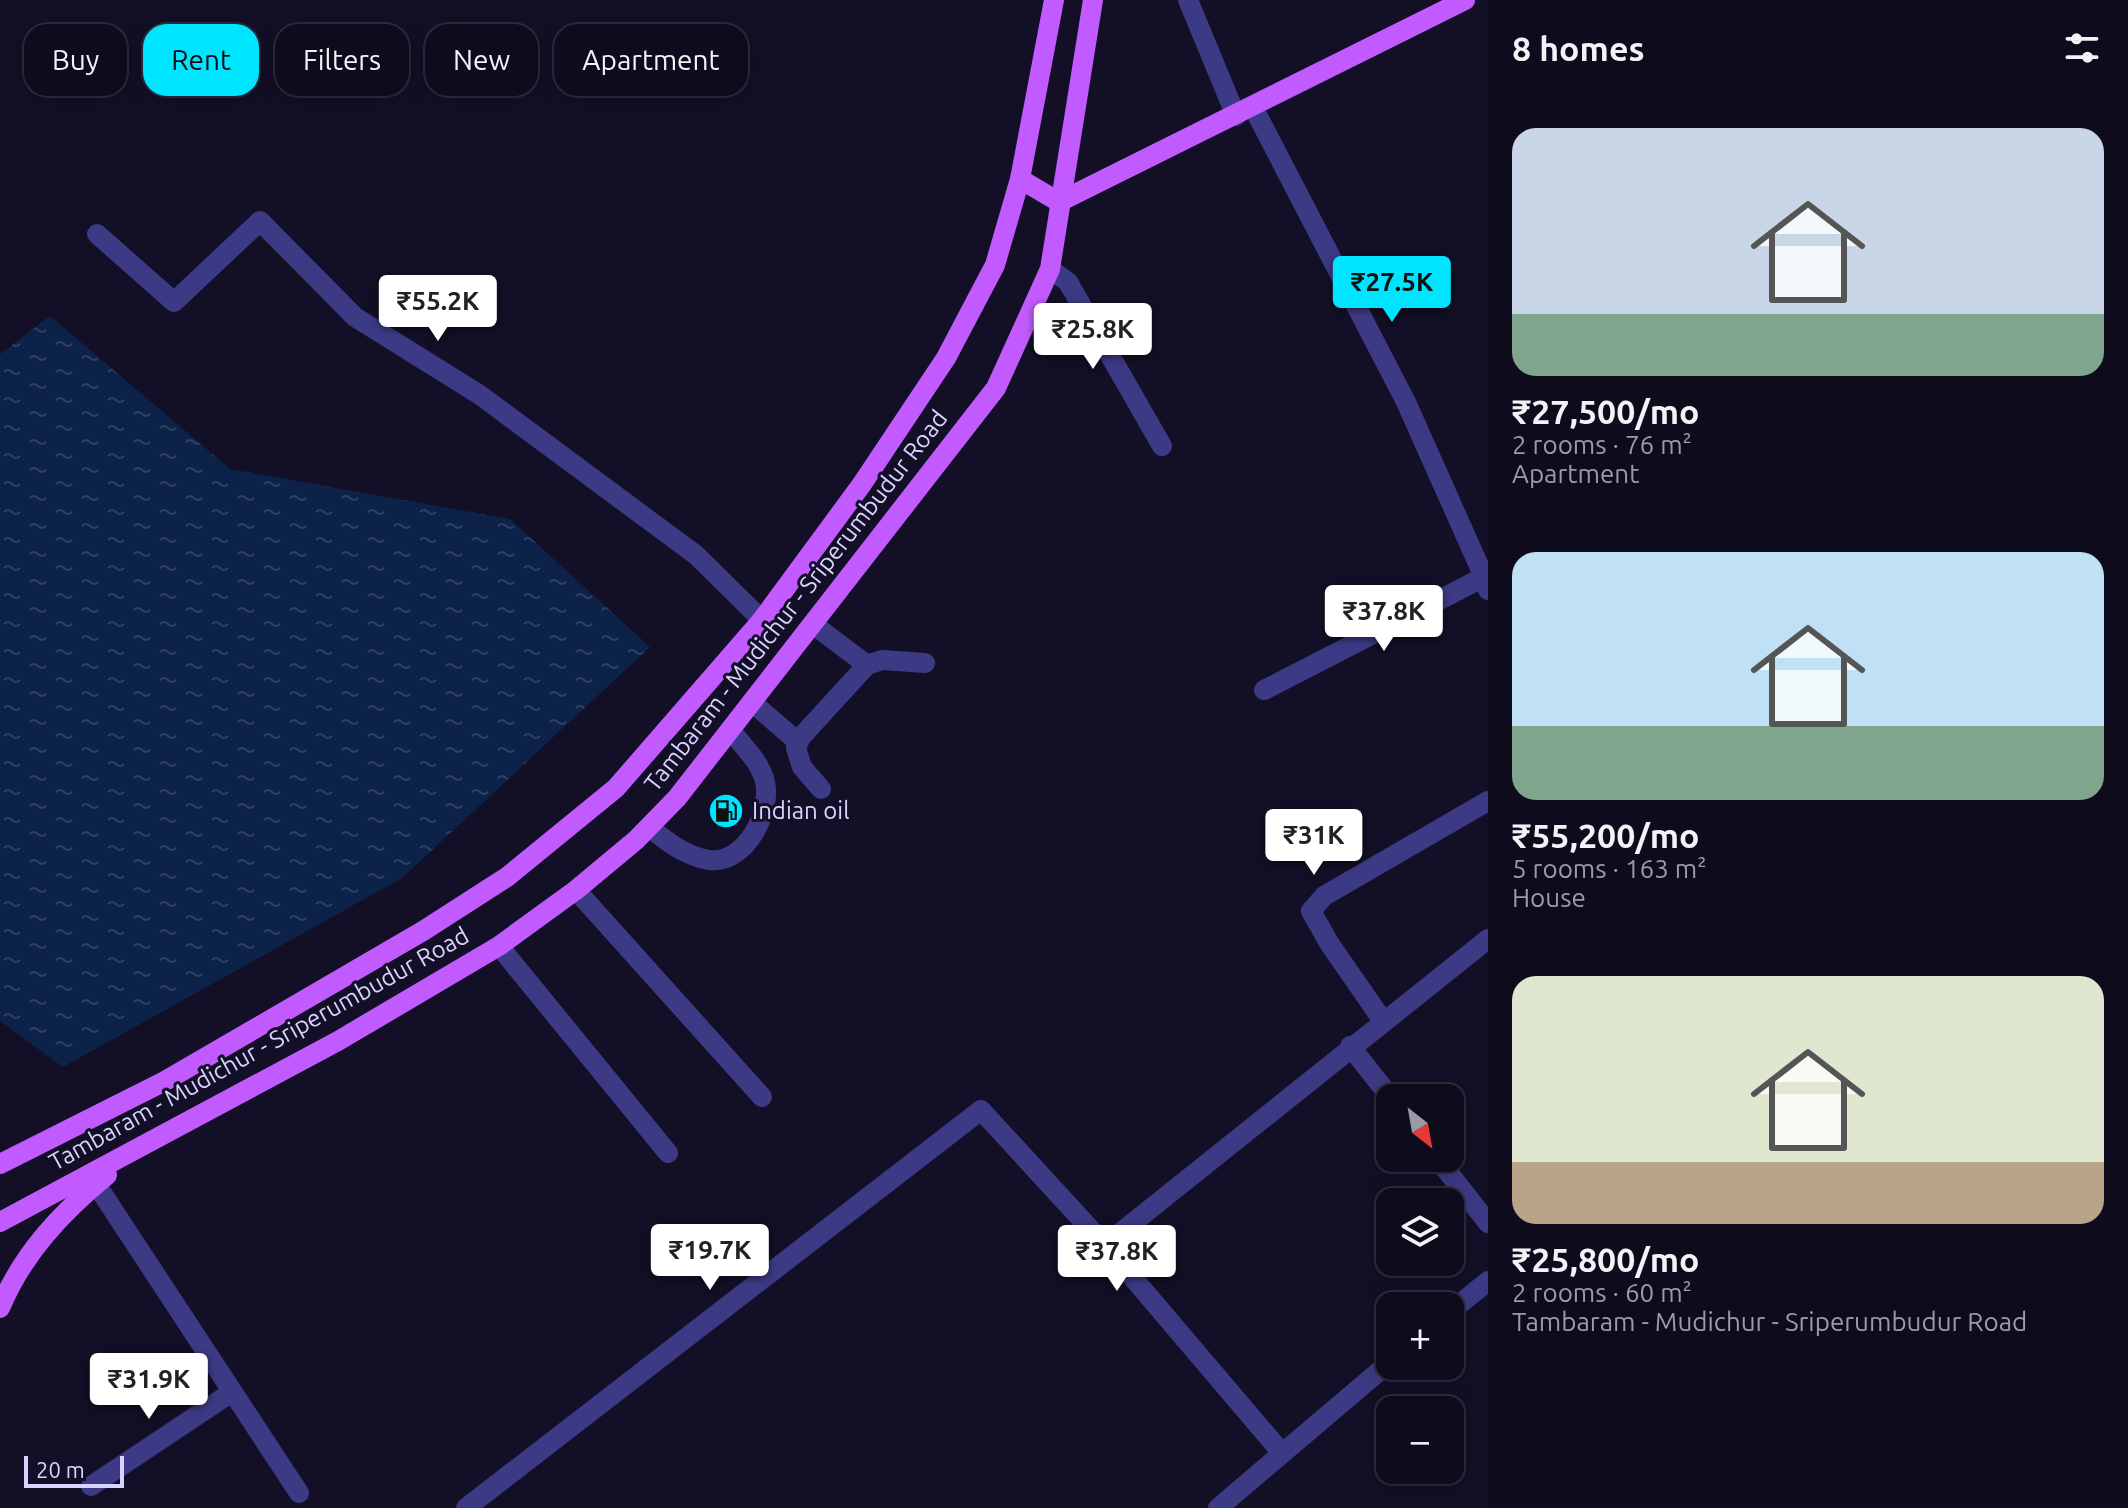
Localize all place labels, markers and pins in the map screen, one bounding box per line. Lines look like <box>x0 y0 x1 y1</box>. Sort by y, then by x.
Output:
pin: ₹27.5K <box>1327 256 1457 324</box>
pin: ₹55.2K <box>373 275 503 343</box>
pin: ₹25.8K <box>1028 303 1158 371</box>
pin: ₹37.8K <box>1319 585 1449 653</box>
fuel station icon: Indian oil <box>707 792 745 830</box>
place label: Indian oil <box>752 797 849 824</box>
pin: ₹31K <box>1267 809 1361 877</box>
pin: ₹19.7K <box>645 1224 775 1292</box>
pin: ₹37.8K <box>1052 1225 1182 1293</box>
pin: ₹31.9K <box>84 1353 214 1421</box>

